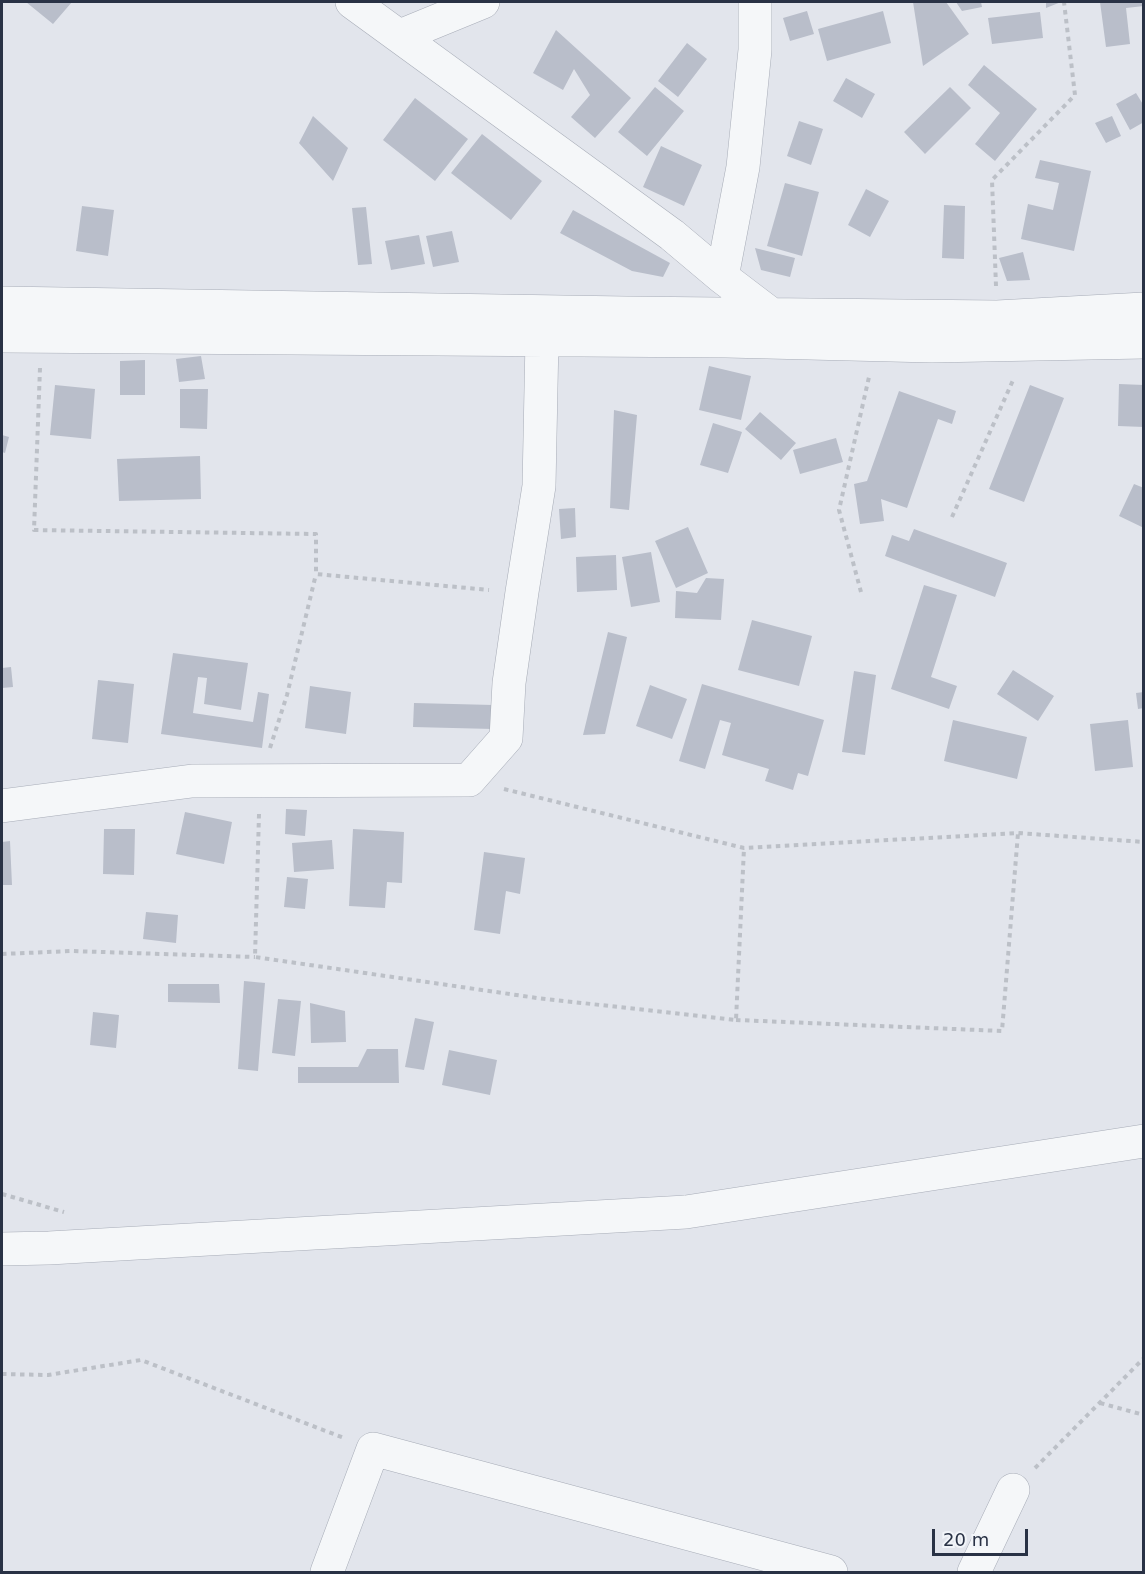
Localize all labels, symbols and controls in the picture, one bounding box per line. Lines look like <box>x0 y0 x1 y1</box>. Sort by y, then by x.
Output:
scale bar <box>935 1517 1031 1555</box>
text: 20 m <box>943 1529 989 1550</box>

